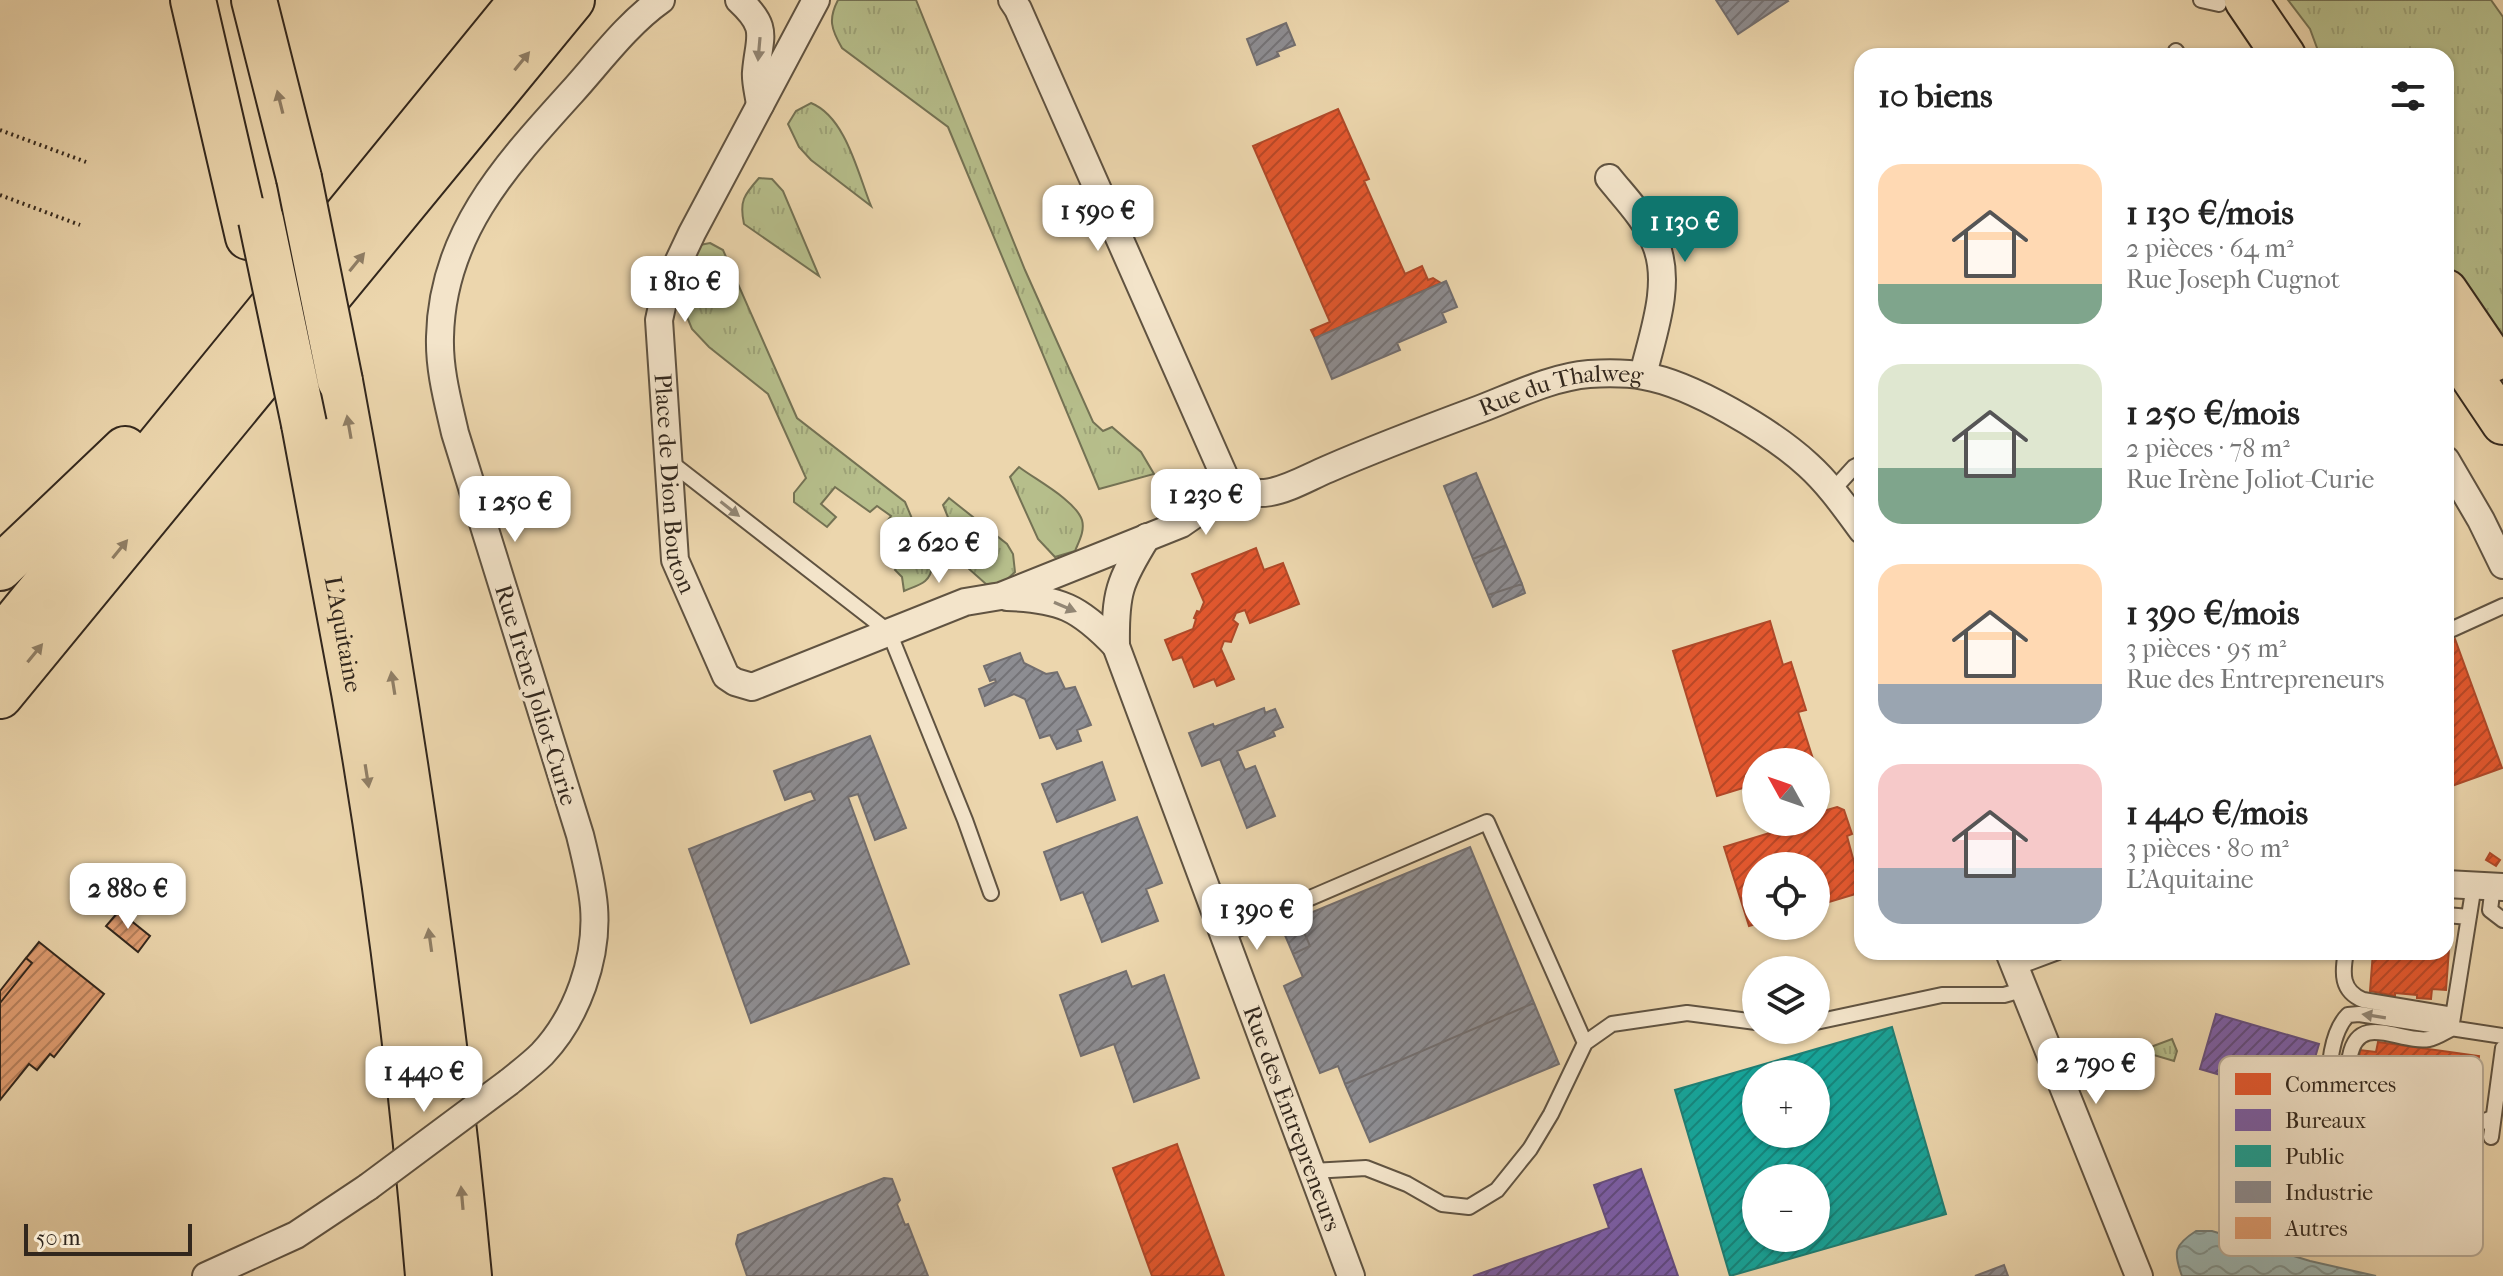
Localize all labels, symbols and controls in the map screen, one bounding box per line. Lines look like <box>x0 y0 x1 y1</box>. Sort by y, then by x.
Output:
one-way arrow <box>753 37 766 62</box>
one-way arrow <box>513 51 530 71</box>
icon: filters <box>2386 74 2430 118</box>
text: 10 biens <box>1878 76 1992 116</box>
one-way arrow <box>273 89 286 114</box>
pin: 1 590 € <box>1024 185 1172 253</box>
text: 1 130 €/mois <box>2126 193 2294 233</box>
text: 1 590 € <box>1060 195 1136 226</box>
pin: 1 130 € <box>1611 196 1759 264</box>
icon: home <box>1942 196 2038 292</box>
text: 1 130 € <box>1650 206 1720 237</box>
text: 2 pièces · 64 m² <box>2126 233 2293 264</box>
one-way arrow <box>348 252 365 272</box>
pin: 1 810 € <box>611 256 759 324</box>
text: Rue Joseph Cugnot <box>2126 264 2340 295</box>
text: 1 810 € <box>649 266 721 297</box>
street label: Rue du Thalweg <box>1475 359 1646 422</box>
street label: Place de Dion Bouton <box>649 372 702 598</box>
text: 1 250 €/mois <box>2126 393 2300 433</box>
icon: home <box>1942 396 2038 492</box>
one-way arrow <box>342 414 354 439</box>
text: 2 pièces · 78 m² <box>2126 433 2290 464</box>
text: Rue Irène Joliot-Curie <box>2126 464 2374 495</box>
pin: 1 230 € <box>1132 469 1280 537</box>
pin: 1 250 € <box>441 476 589 544</box>
text: 1 230 € <box>1169 479 1243 510</box>
text: 1 250 € <box>478 486 552 517</box>
one-way arrow <box>720 500 740 516</box>
pin: 2 620 € <box>865 517 1013 585</box>
text: 2 620 € <box>898 527 980 558</box>
one-way arrow <box>111 540 128 560</box>
street label: L'Aquitaine <box>319 574 368 695</box>
street label: Rue Irène Joliot-Curie <box>489 581 583 809</box>
text: 1 390 €/mois <box>2126 593 2299 633</box>
icon: home <box>1942 596 2038 692</box>
one-way arrow <box>1053 600 1076 613</box>
text: 3 pièces · 95 m² <box>2126 633 2286 664</box>
one-way arrow <box>27 642 44 663</box>
text: Rue des Entrepreneurs <box>2126 664 2384 695</box>
one-way arrow <box>386 670 399 695</box>
north arrow <box>1742 748 1830 836</box>
map controls <box>1742 748 1830 1252</box>
one-way arrow <box>361 763 373 788</box>
text: 1 440 €/mois <box>2126 793 2308 833</box>
icon: home <box>1942 796 2038 892</box>
text: 3 pièces · 80 m² <box>2126 833 2289 864</box>
button: locate <box>1742 852 1830 940</box>
pin: 2 880 € <box>54 863 202 931</box>
text: L'Aquitaine <box>2126 864 2254 895</box>
text: 2 880 € <box>88 873 168 904</box>
pin: 1 390 € <box>1183 884 1331 952</box>
text: 1 390 € <box>1220 894 1294 925</box>
one-way arrow <box>423 927 436 952</box>
button: layers <box>1742 956 1830 1044</box>
street label: Rue des Entrepreneurs <box>1237 1002 1347 1235</box>
one-way arrow <box>2362 1010 2387 1022</box>
pin: 2 790 € <box>2022 1038 2170 1106</box>
pin: 1 440 € <box>350 1046 498 1114</box>
text: 2 790 € <box>2056 1048 2136 1079</box>
text: 1 440 € <box>383 1056 465 1087</box>
legend <box>2219 1056 2483 1256</box>
button: + <box>1742 1060 1830 1148</box>
text: Commerces <box>2285 1072 2396 1098</box>
text: Bureaux <box>2285 1108 2366 1134</box>
text: Public <box>2285 1144 2344 1170</box>
button: − <box>1742 1164 1830 1252</box>
text: Industrie <box>2285 1180 2373 1206</box>
one-way arrow <box>455 1185 468 1210</box>
text: Autres <box>2284 1216 2348 1242</box>
scale bar <box>24 1220 192 1256</box>
text: 50 m <box>36 1225 81 1251</box>

